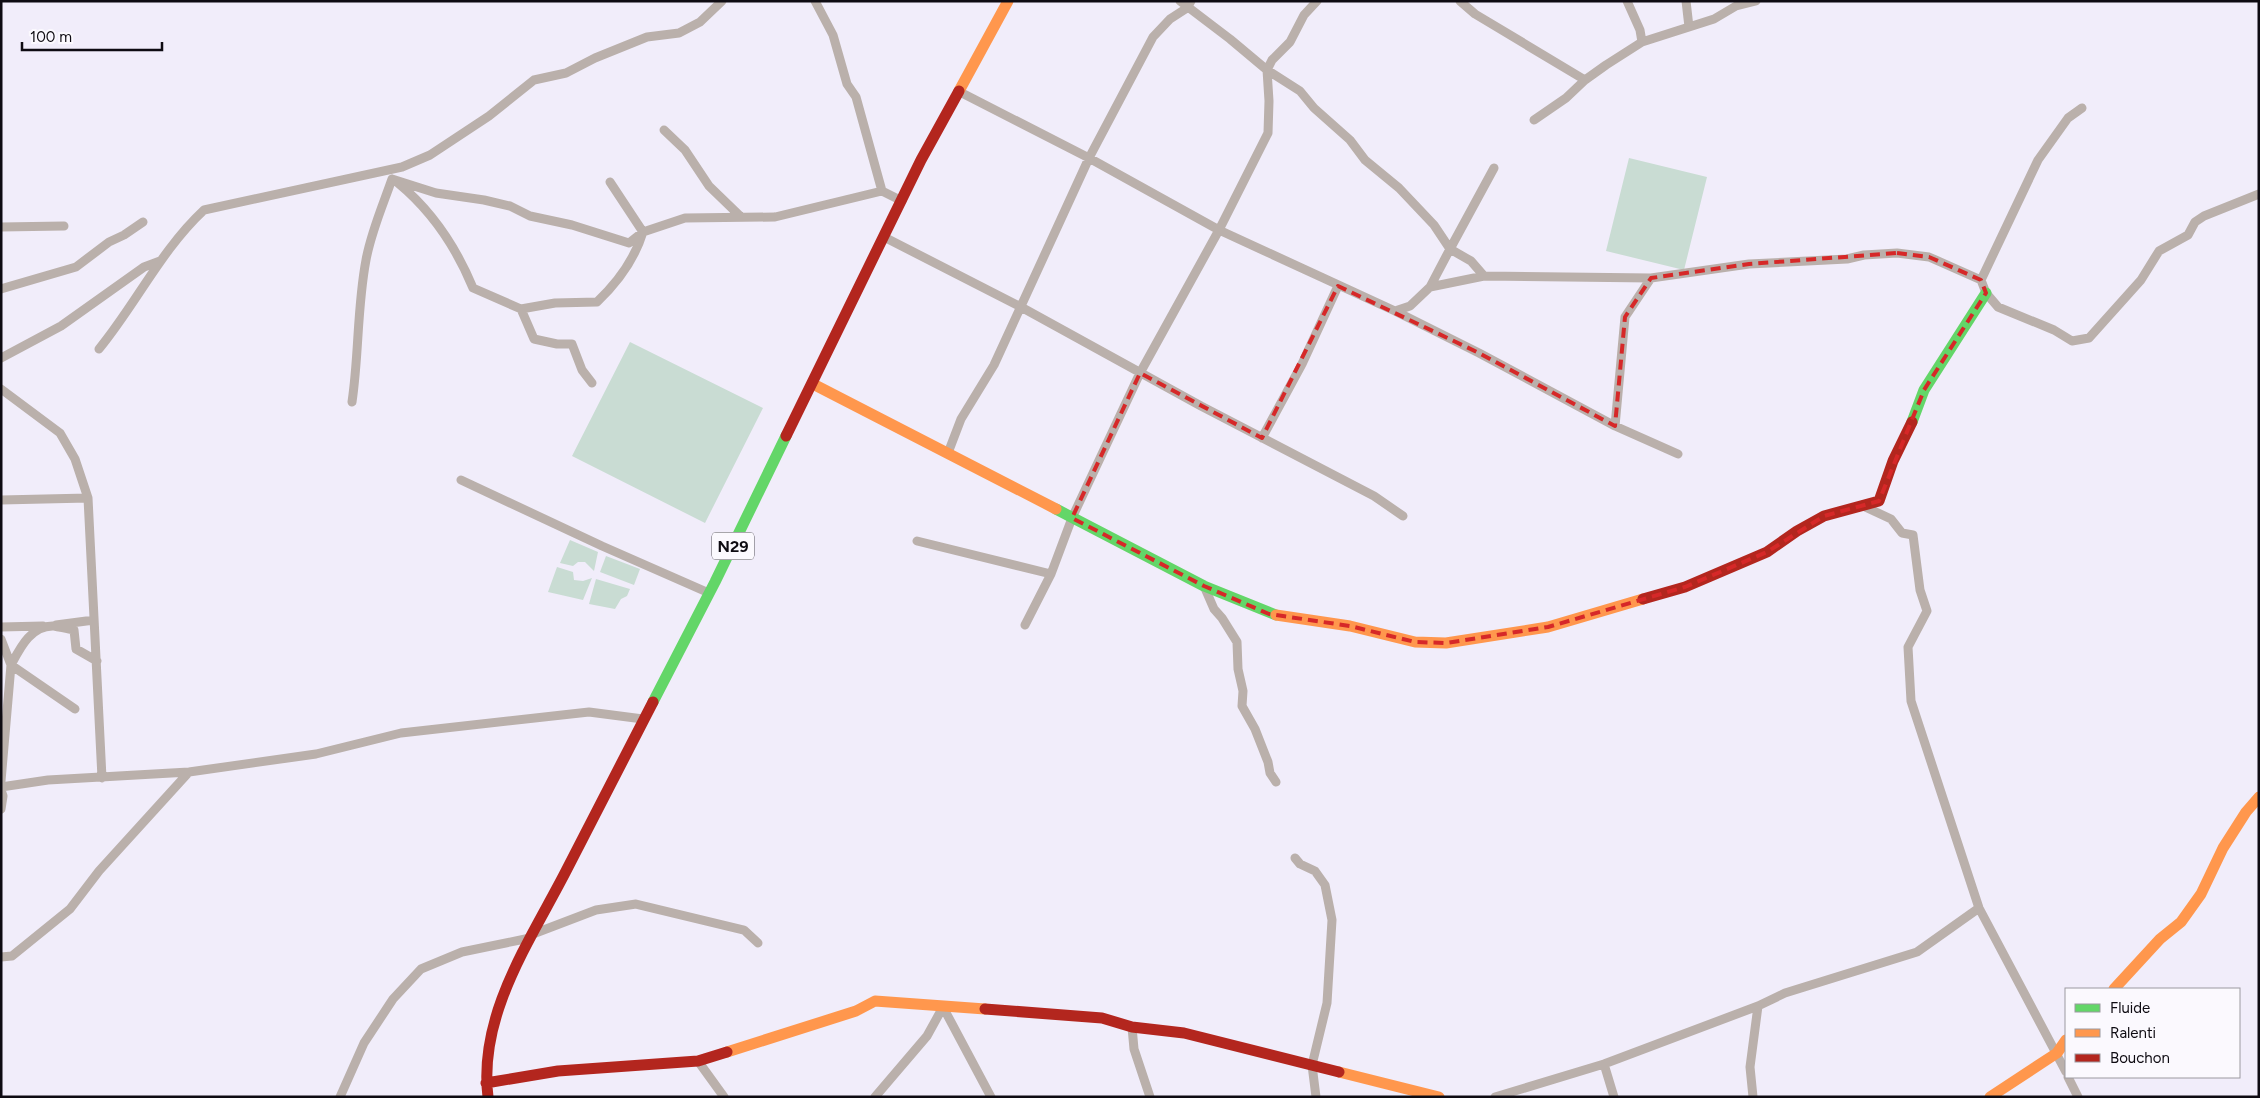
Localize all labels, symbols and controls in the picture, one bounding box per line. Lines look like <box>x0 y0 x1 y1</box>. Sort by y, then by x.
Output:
scale bar <box>22 20 162 52</box>
text: 100 m <box>30 28 72 46</box>
road number: N29 <box>712 532 754 560</box>
legend <box>2065 988 2240 1078</box>
text: Fluide <box>2110 999 2150 1017</box>
text: Ralenti <box>2110 1024 2156 1042</box>
text: Bouchon <box>2110 1049 2170 1067</box>

